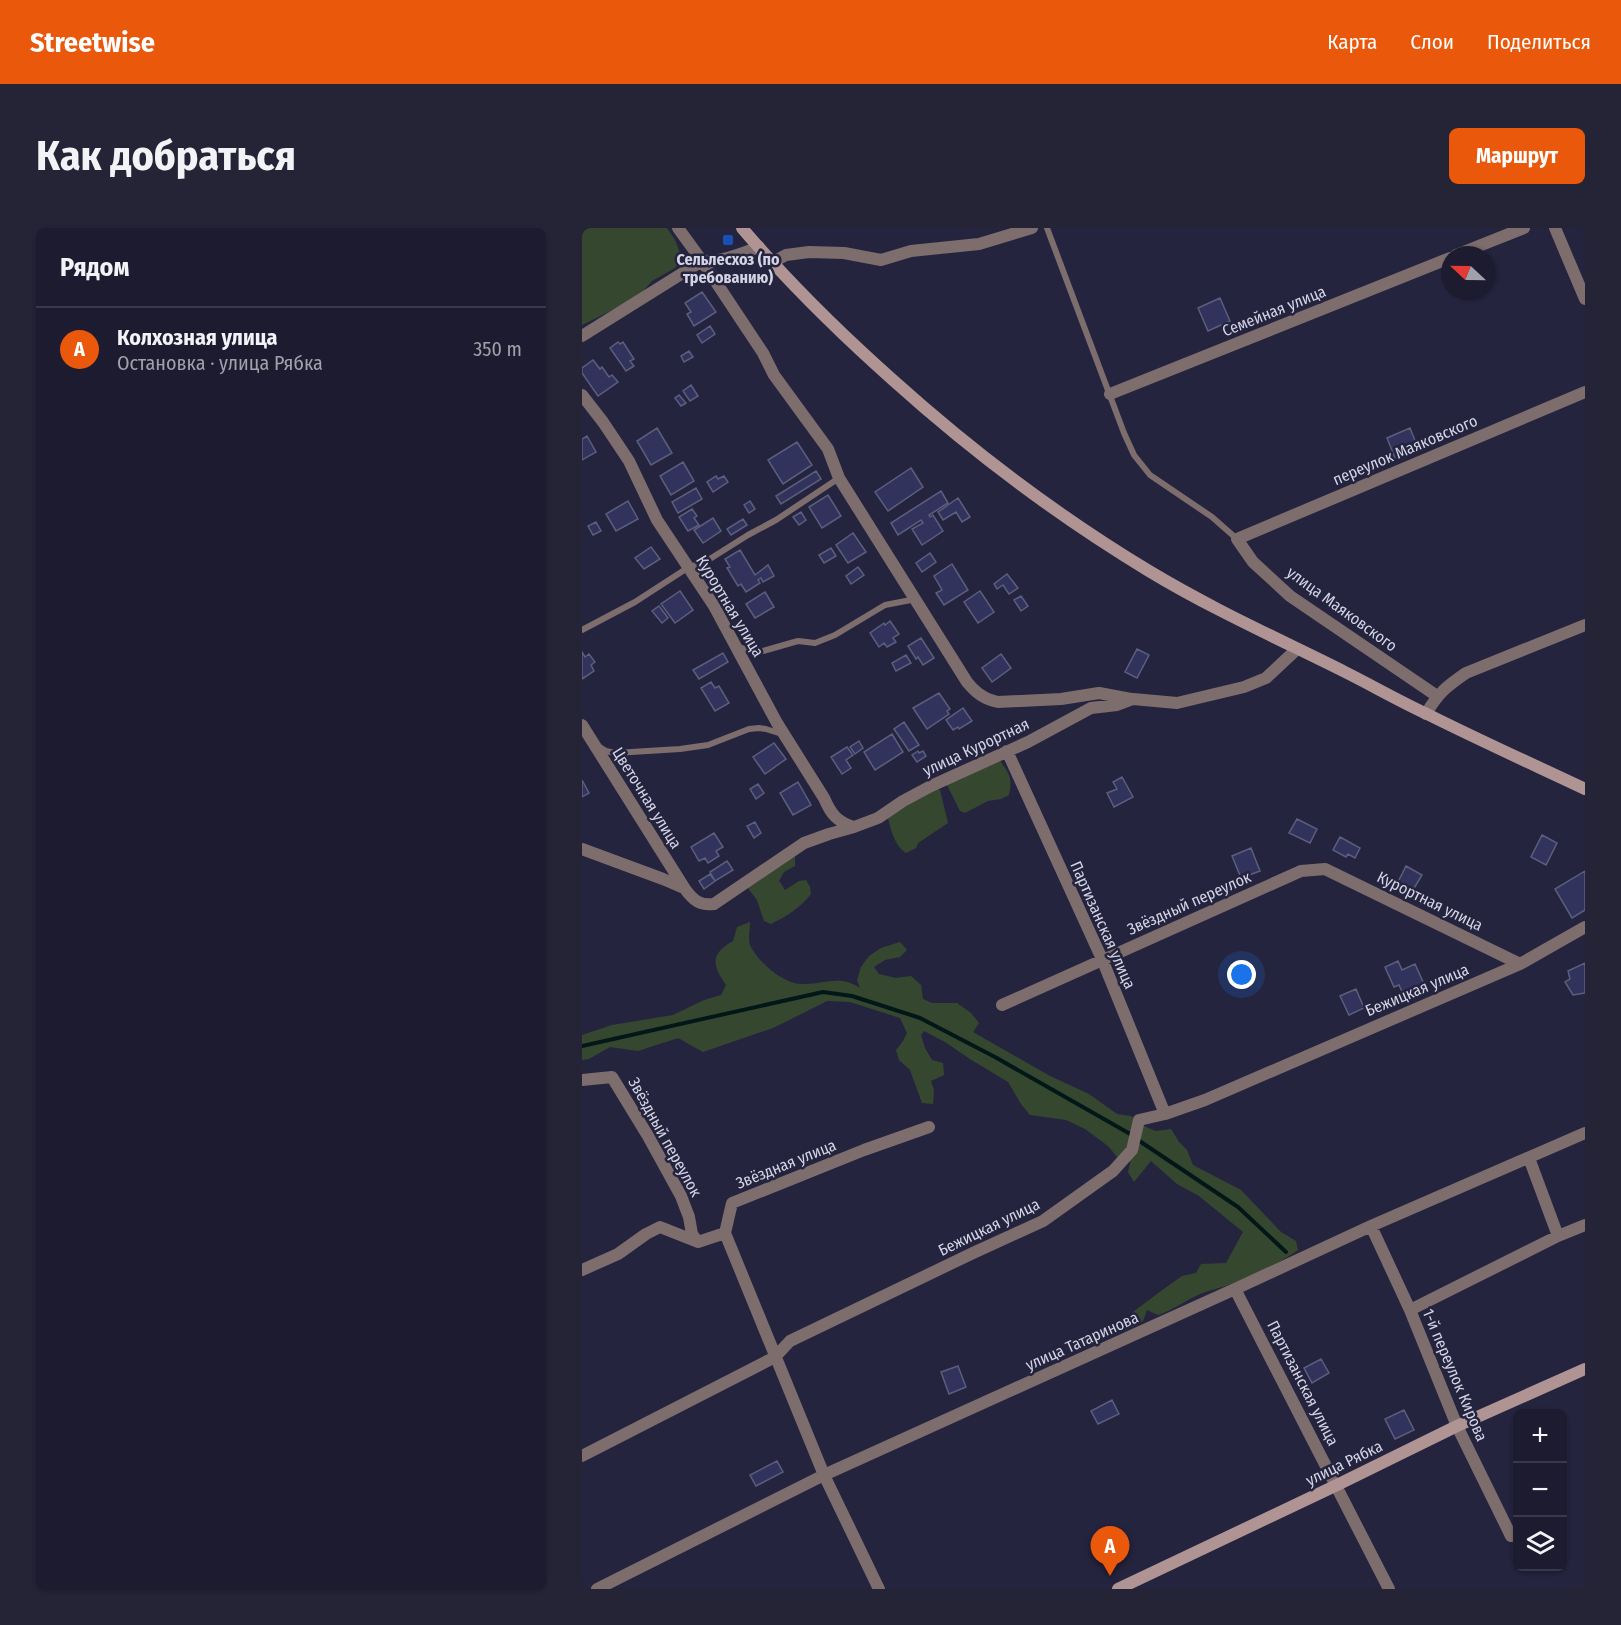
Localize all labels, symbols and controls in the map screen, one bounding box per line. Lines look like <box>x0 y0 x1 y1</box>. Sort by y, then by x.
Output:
text: Streetwise <box>30 26 155 59</box>
text: Карта <box>1327 29 1377 55</box>
text: Слои <box>1410 29 1454 55</box>
text: Поделиться <box>1487 29 1591 55</box>
button: Маршрут <box>1449 128 1585 184</box>
text: Как добраться <box>36 131 296 181</box>
marker: Сельлесхоз (по требованию) <box>721 233 735 247</box>
north arrow <box>1441 246 1495 300</box>
place label: Сельлесхоз (по требованию) <box>677 250 780 287</box>
text: Рядом <box>60 252 129 283</box>
street label: Семейная улица <box>1219 282 1329 340</box>
text: Колхозная улица <box>117 324 278 351</box>
text: A <box>74 337 85 361</box>
text: 350 m <box>473 337 522 361</box>
text: Остановка · улица Рябка <box>117 351 323 375</box>
street label: переулок Маяковского <box>1330 411 1480 489</box>
street label: Курортная улица <box>692 552 768 660</box>
street label: улица Маяковского <box>1283 563 1401 655</box>
street label: улица Курортная <box>920 714 1032 780</box>
street label: Цветочная улица <box>608 744 686 852</box>
street label: Партизанская улица <box>1066 858 1140 992</box>
street label: Звёздный переулок <box>1124 867 1254 939</box>
street label: Курортная улица <box>1374 867 1486 935</box>
your location <box>1227 960 1256 989</box>
street label: Бежицкая улица <box>1363 960 1472 1020</box>
street label: Звёздный переулок <box>624 1074 706 1200</box>
street label: Звёздная улица <box>733 1135 839 1193</box>
street label: Бежицкая улица <box>935 1194 1043 1260</box>
street label: 1-й переулок Кирова <box>1419 1306 1492 1444</box>
street label: улица Татаринова <box>1023 1308 1142 1374</box>
street label: Партизанская улица <box>1263 1317 1343 1449</box>
map controls <box>1513 1409 1567 1571</box>
button: + <box>1513 1409 1567 1463</box>
street label: улица Рябка <box>1303 1436 1386 1490</box>
button: − <box>1513 1463 1567 1517</box>
button: layers <box>1513 1517 1567 1571</box>
pin: A <box>1090 1526 1130 1576</box>

